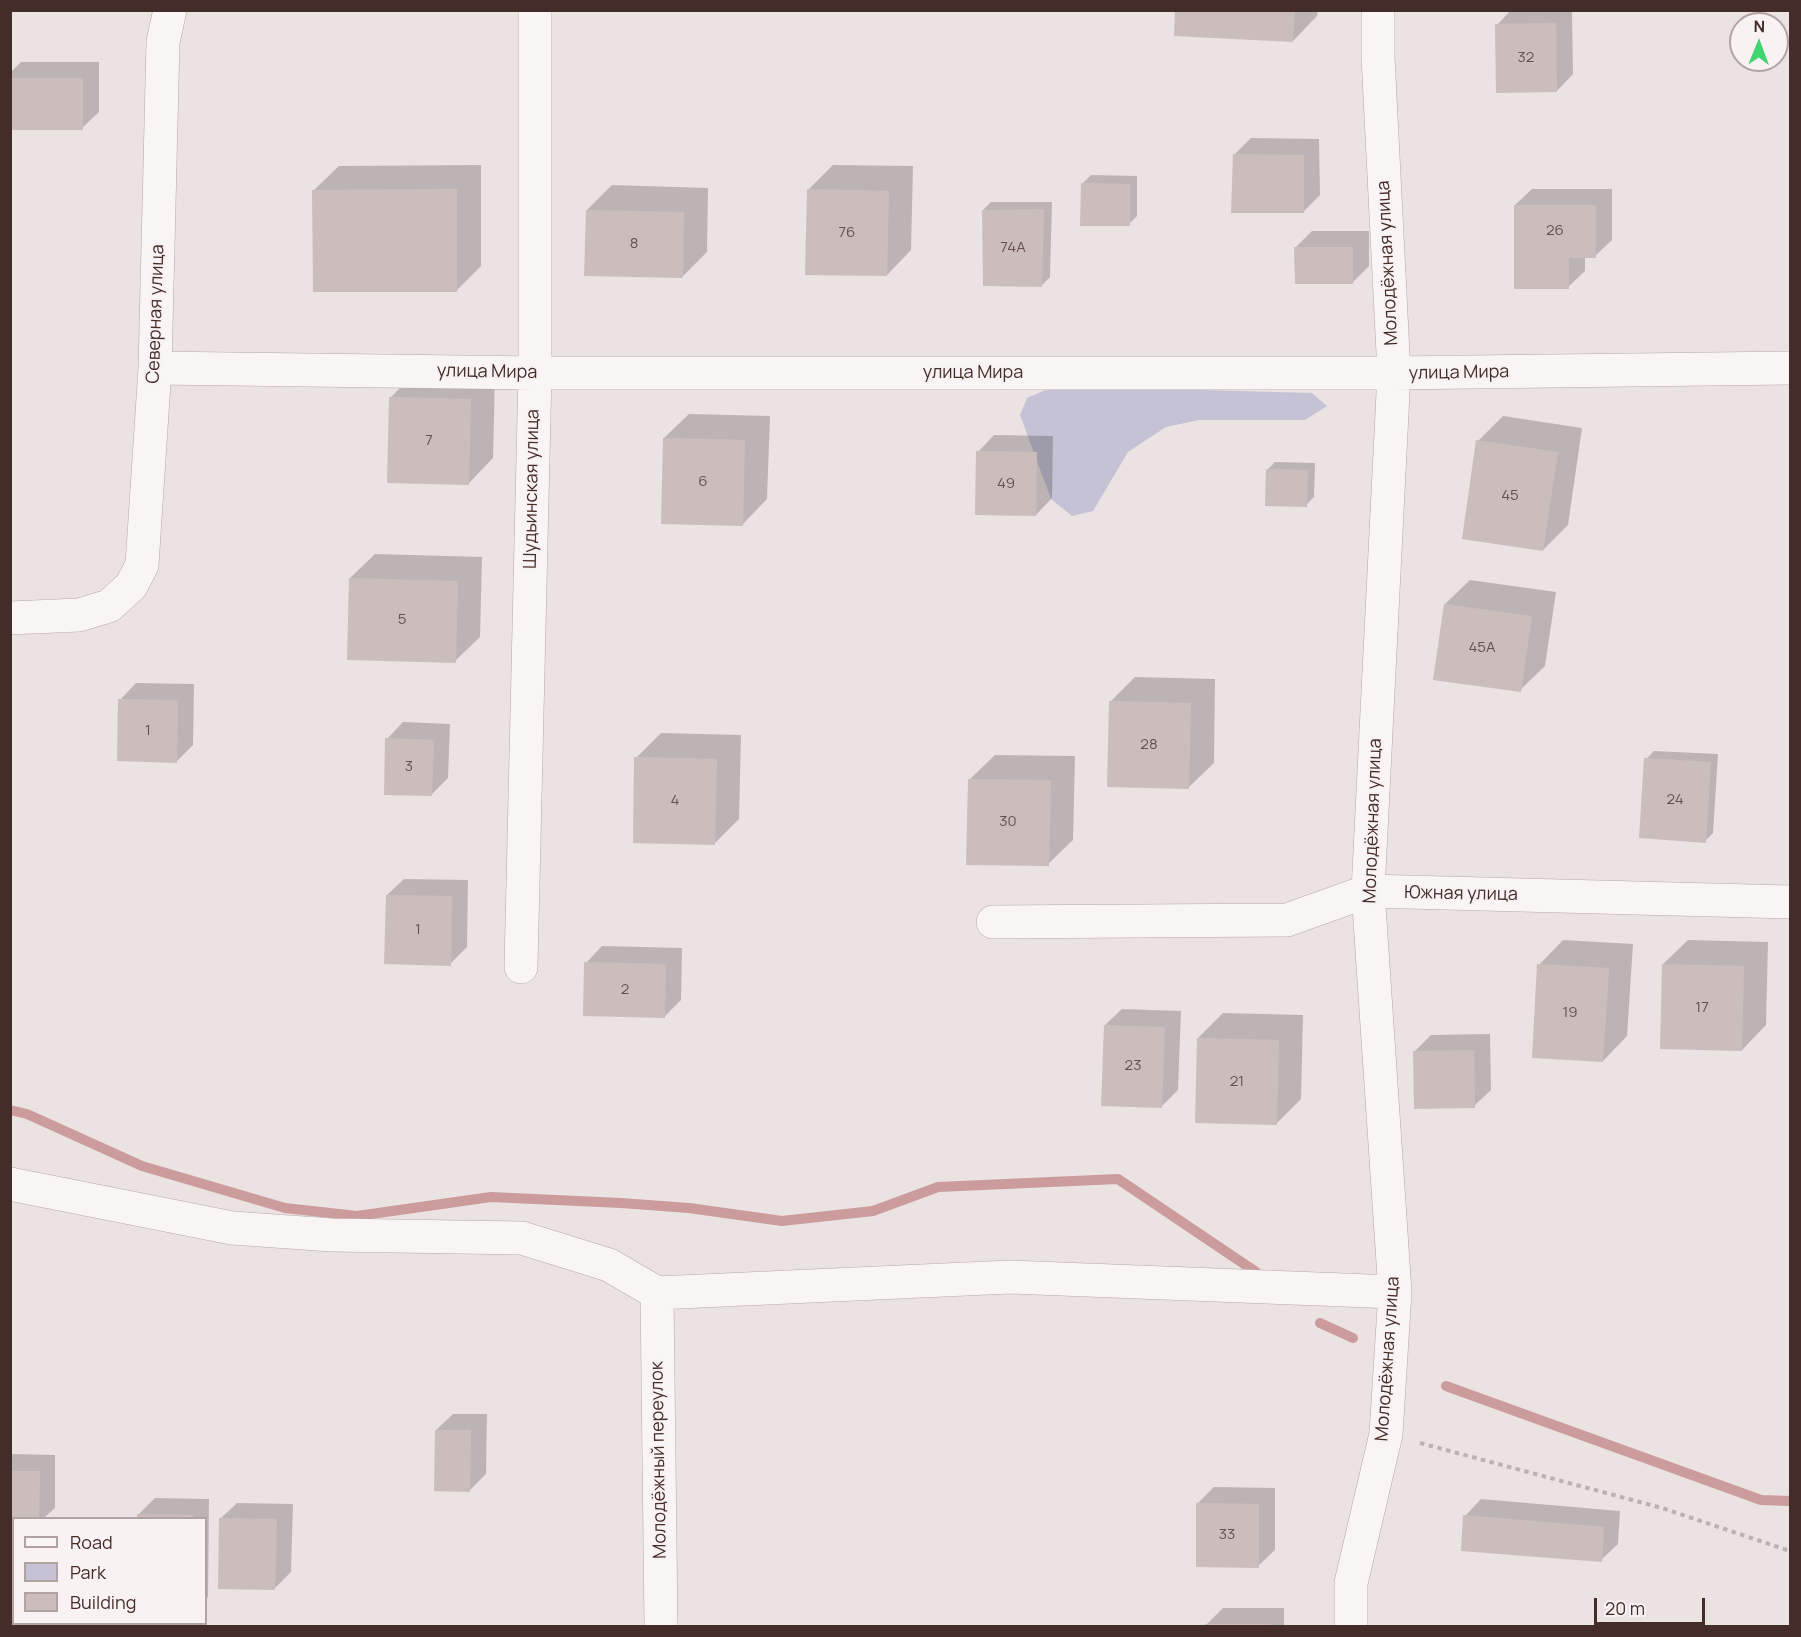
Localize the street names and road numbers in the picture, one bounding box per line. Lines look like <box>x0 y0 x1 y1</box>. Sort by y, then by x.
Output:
street label: Молодёжная улица <box>1373 180 1403 346</box>
street label: Северная улица <box>143 244 169 384</box>
street label: улица Мира <box>437 360 537 384</box>
street label: улица Мира <box>1409 361 1509 385</box>
street label: улица Мира <box>923 362 1023 384</box>
street label: Шудьинская улица <box>520 409 544 569</box>
street label: Молодёжная улица <box>1359 738 1387 904</box>
street label: Южная улица <box>1404 882 1518 906</box>
street label: Молодёжная улица <box>1371 1276 1405 1442</box>
street label: Молодёжный переулок <box>646 1361 672 1559</box>

